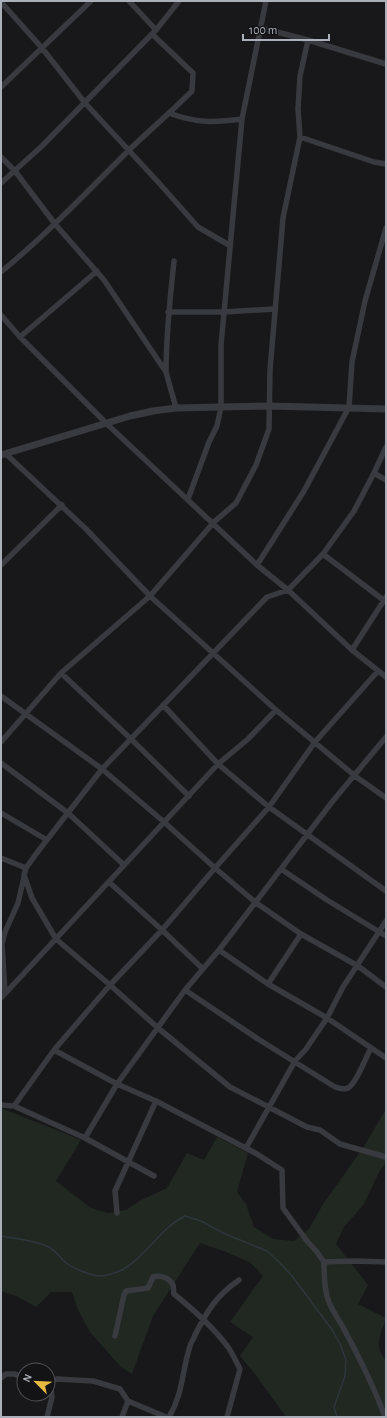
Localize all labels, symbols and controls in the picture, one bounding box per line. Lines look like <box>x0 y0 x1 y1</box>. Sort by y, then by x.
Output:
scale bar <box>243 16 329 42</box>
text: 100 m <box>249 24 277 36</box>
north arrow <box>16 1362 56 1402</box>
text: N <box>21 1372 34 1384</box>

